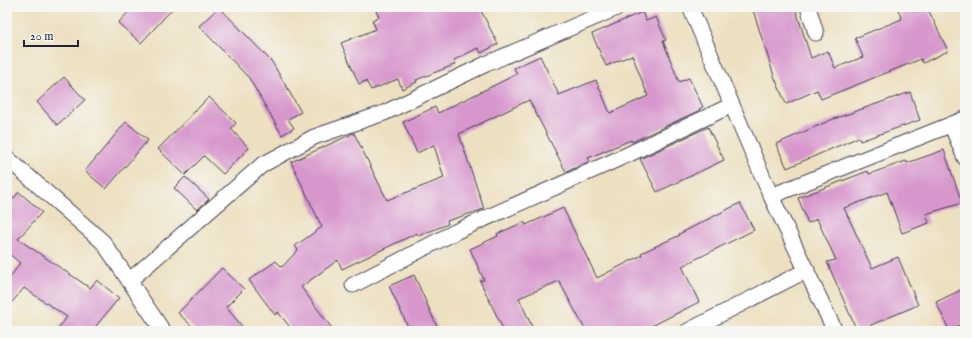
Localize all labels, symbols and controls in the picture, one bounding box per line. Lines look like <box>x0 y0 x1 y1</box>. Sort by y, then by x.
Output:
scale bar <box>24 22 78 48</box>
text: 20 m <box>30 29 53 44</box>

